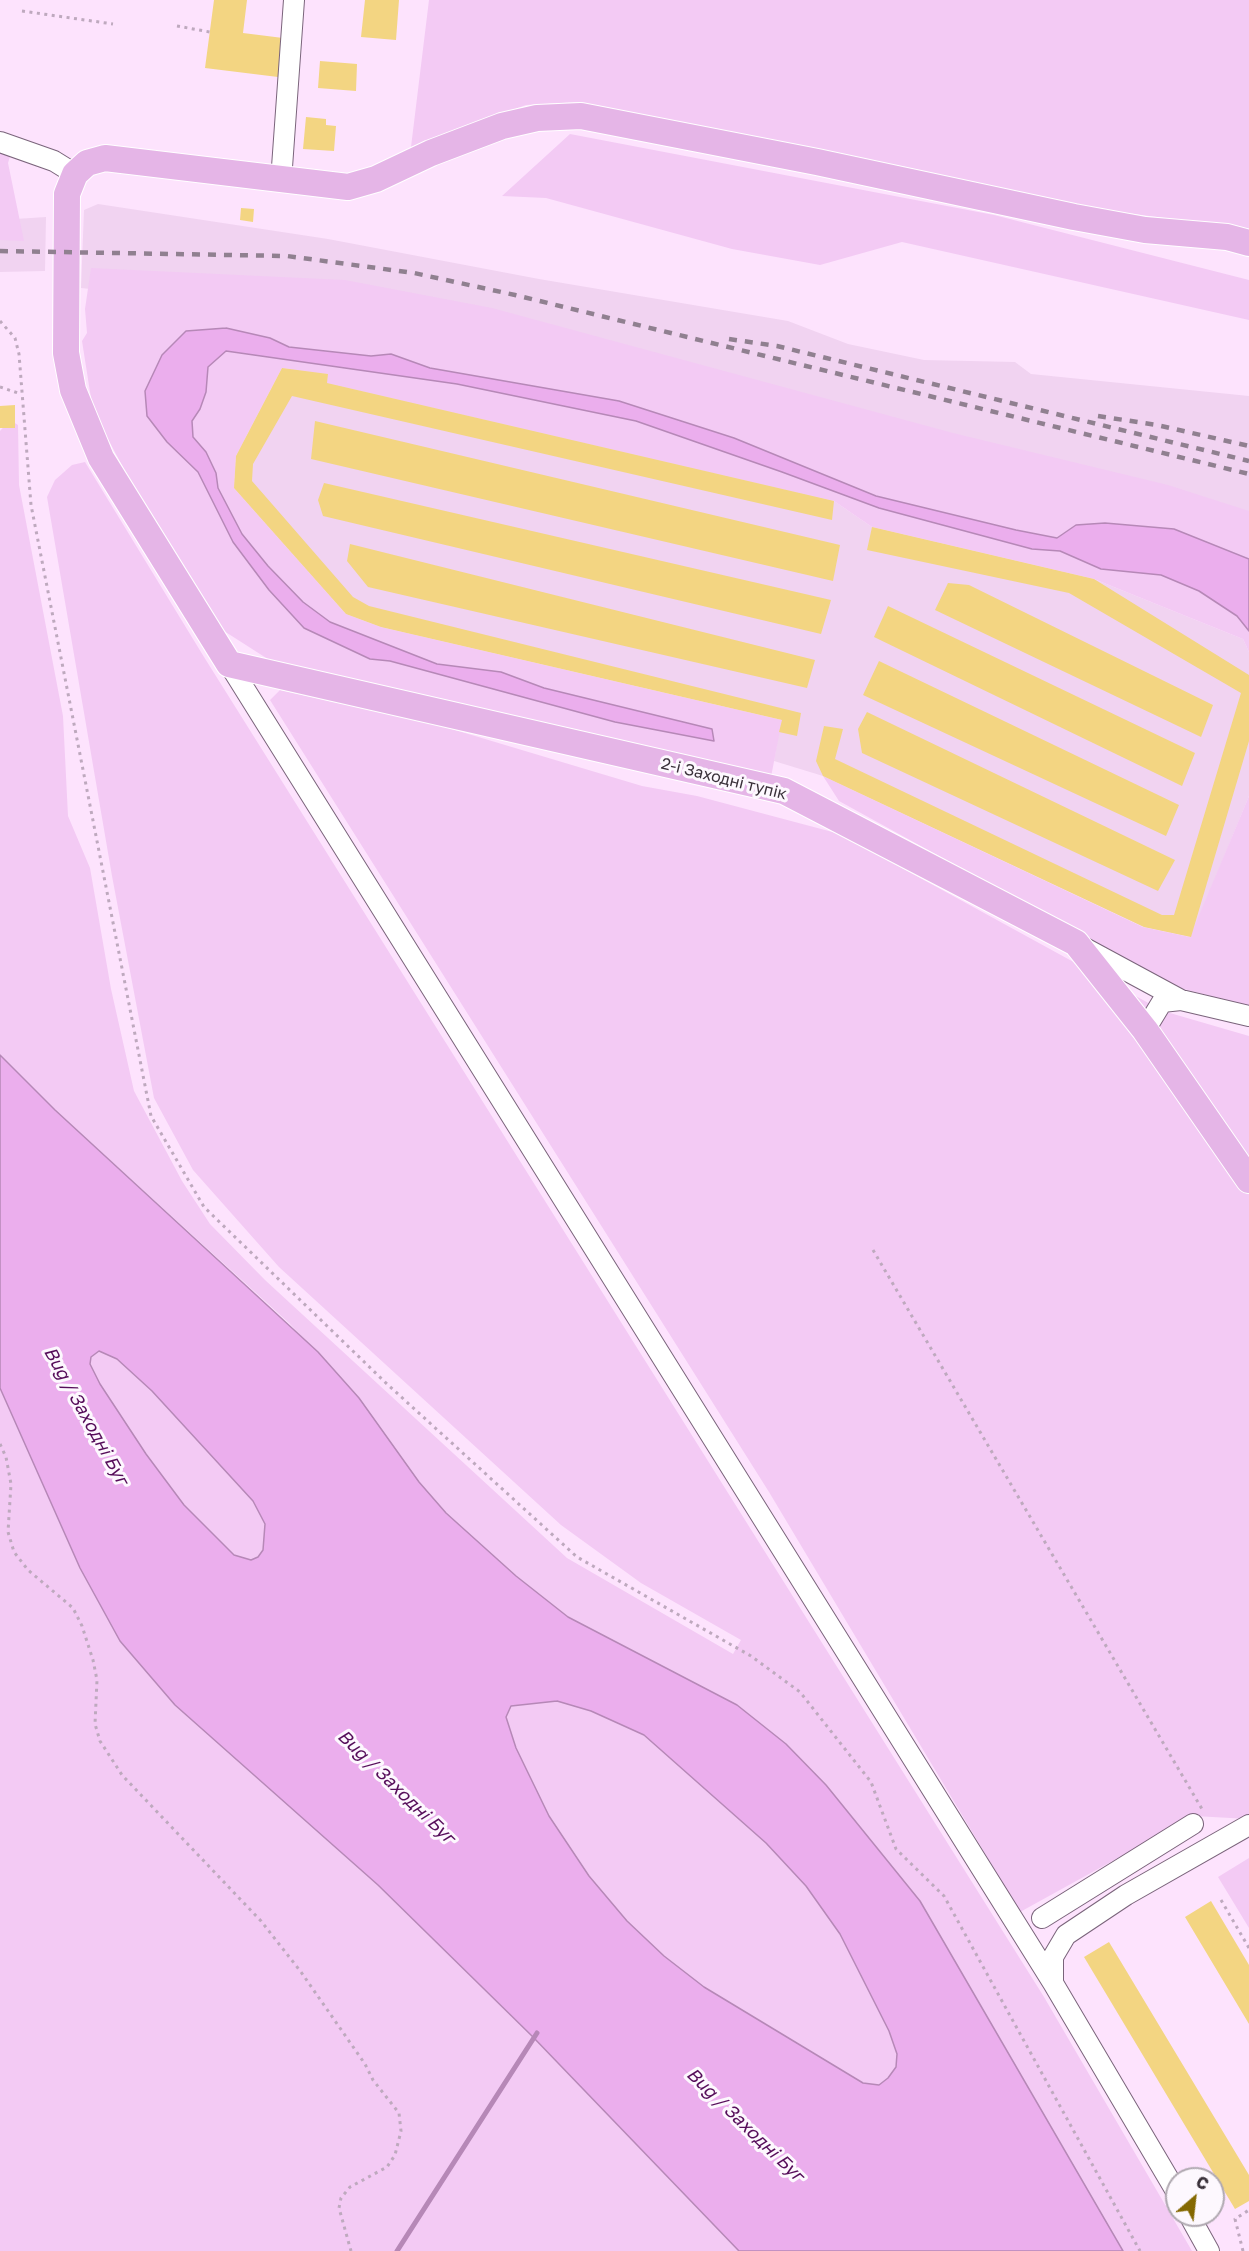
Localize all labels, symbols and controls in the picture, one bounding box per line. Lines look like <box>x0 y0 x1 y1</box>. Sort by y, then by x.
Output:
street label: 2-і Заходні тупік <box>659 754 789 804</box>
water label: Bug / Заходні Буг <box>39 1343 133 1489</box>
water label: Bug / Заходні Буг <box>333 1726 459 1848</box>
water label: Bug / Заходні Буг <box>682 2064 808 2186</box>
north arrow <box>1165 2167 1225 2227</box>
text: С <box>1193 2171 1212 2194</box>

